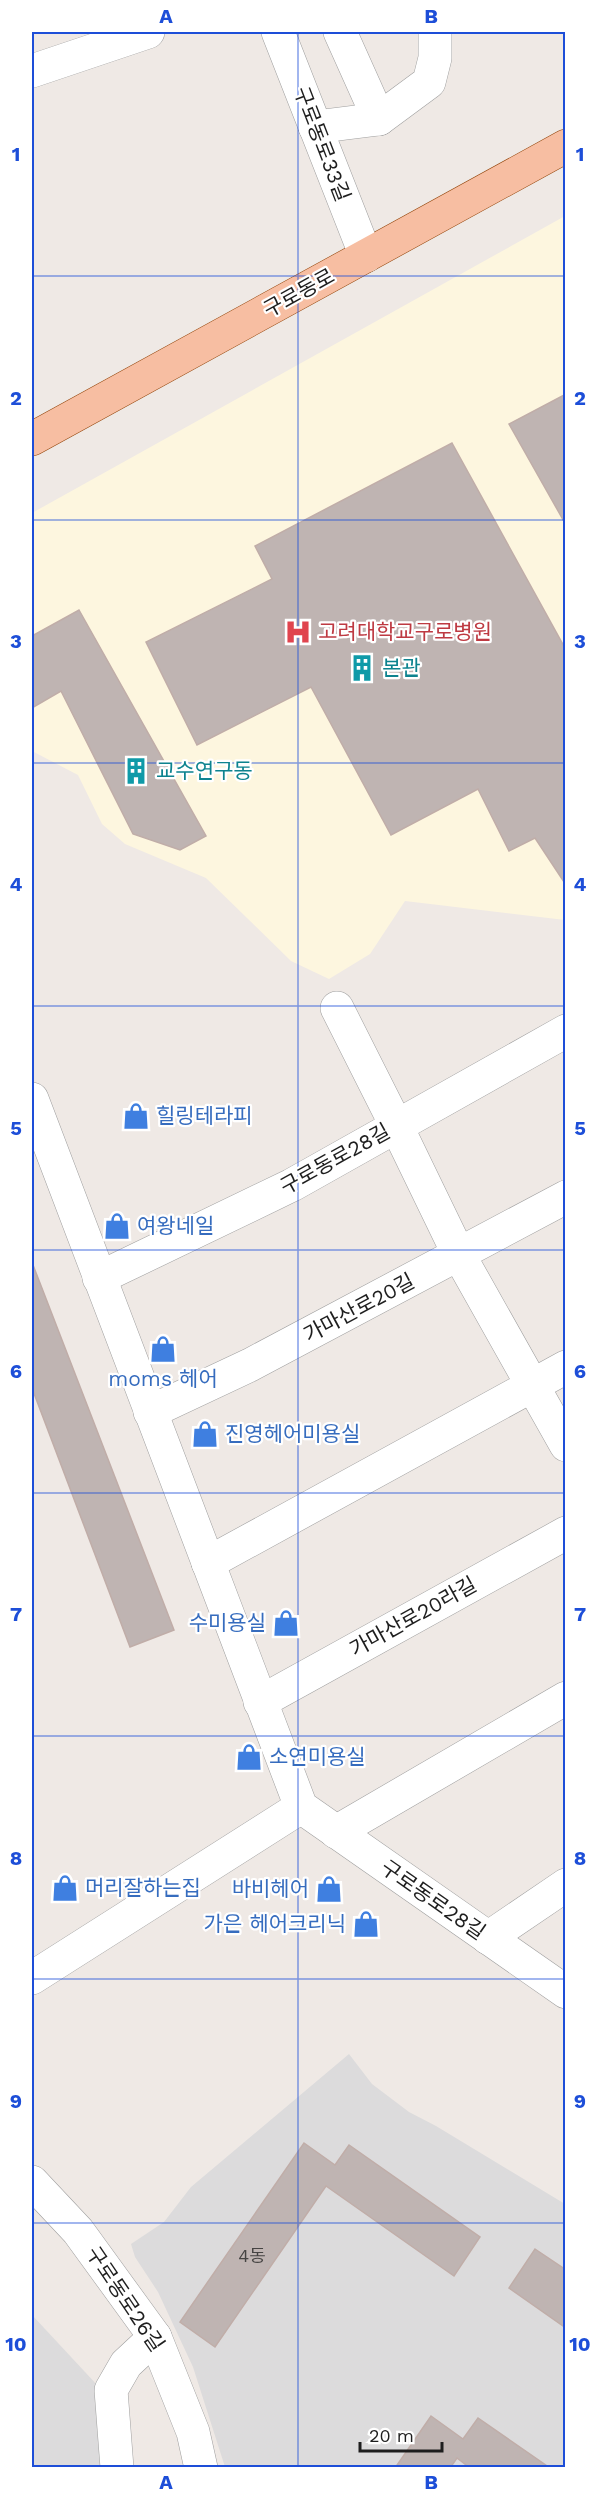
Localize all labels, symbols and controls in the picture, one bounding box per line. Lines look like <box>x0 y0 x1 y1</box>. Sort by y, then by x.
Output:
text: A <box>159 4 173 28</box>
text: B <box>424 4 438 28</box>
street label: 구로동로33길 <box>289 83 356 205</box>
text: 1 <box>12 142 20 166</box>
text: 1 <box>576 142 584 166</box>
street label: 구로동로 <box>259 263 339 322</box>
text: 2 <box>10 386 22 410</box>
text: 2 <box>574 386 586 410</box>
hospital icon: 고려대학교구로병원 <box>283 617 313 647</box>
place label: 고려대학교구로병원 <box>318 619 492 644</box>
text: 3 <box>10 629 22 653</box>
text: 3 <box>574 629 586 653</box>
building icon: 본관 <box>347 653 377 683</box>
place label: 본관 <box>382 655 421 680</box>
building icon: 교수연구동 <box>121 756 151 786</box>
place label: 교수연구동 <box>156 758 253 783</box>
text: 4 <box>10 872 23 896</box>
text: 4 <box>574 872 587 896</box>
shop icon: 힐링테라피 <box>121 1101 151 1131</box>
place label: 힐링테라피 <box>156 1103 253 1128</box>
text: 5 <box>10 1116 22 1140</box>
text: 5 <box>574 1116 586 1140</box>
street label: 구로동로28길 <box>275 1118 394 1199</box>
shop icon: 여왕네일 <box>102 1211 132 1241</box>
place label: 여왕네일 <box>137 1213 214 1238</box>
street label: 가마산로20길 <box>299 1268 418 1347</box>
shop icon: moms 헤어 <box>148 1334 178 1364</box>
text: 6 <box>10 1359 22 1383</box>
text: 6 <box>574 1359 586 1383</box>
place label: moms 헤어 <box>108 1366 218 1391</box>
shop icon: 진영헤어미용실 <box>190 1419 220 1449</box>
place label: 진영헤어미용실 <box>225 1421 360 1446</box>
street label: 가마산로20라길 <box>345 1571 481 1662</box>
text: 7 <box>10 1602 22 1626</box>
text: 7 <box>574 1602 586 1626</box>
shop icon: 수미용실 <box>271 1608 301 1638</box>
place label: 수미용실 <box>189 1610 266 1635</box>
shop icon: 소연미용실 <box>234 1742 264 1772</box>
place label: 소연미용실 <box>269 1744 366 1769</box>
text: 8 <box>10 1846 22 1870</box>
text: 8 <box>574 1846 586 1870</box>
street label: 구로동로28길 <box>376 1854 490 1945</box>
shop icon: 머리잘하는집 <box>50 1873 80 1903</box>
shop icon: 바비헤어 <box>314 1874 344 1904</box>
place label: 머리잘하는집 <box>85 1875 201 1900</box>
place label: 바비헤어 <box>232 1876 309 1901</box>
shop icon: 가은 헤어크리닉 <box>351 1909 381 1939</box>
place label: 가은 헤어크리닉 <box>204 1911 346 1936</box>
text: 9 <box>10 2089 22 2113</box>
text: 9 <box>574 2089 586 2113</box>
street label: 구로동로26길 <box>81 2241 170 2356</box>
house number: 4동 <box>238 2245 266 2266</box>
text: 10 <box>5 2332 27 2356</box>
text: 10 <box>569 2332 591 2356</box>
scale bar <box>360 2415 442 2453</box>
text: 20 m <box>369 2425 414 2446</box>
text: A <box>159 2470 173 2494</box>
text: B <box>424 2470 438 2494</box>

